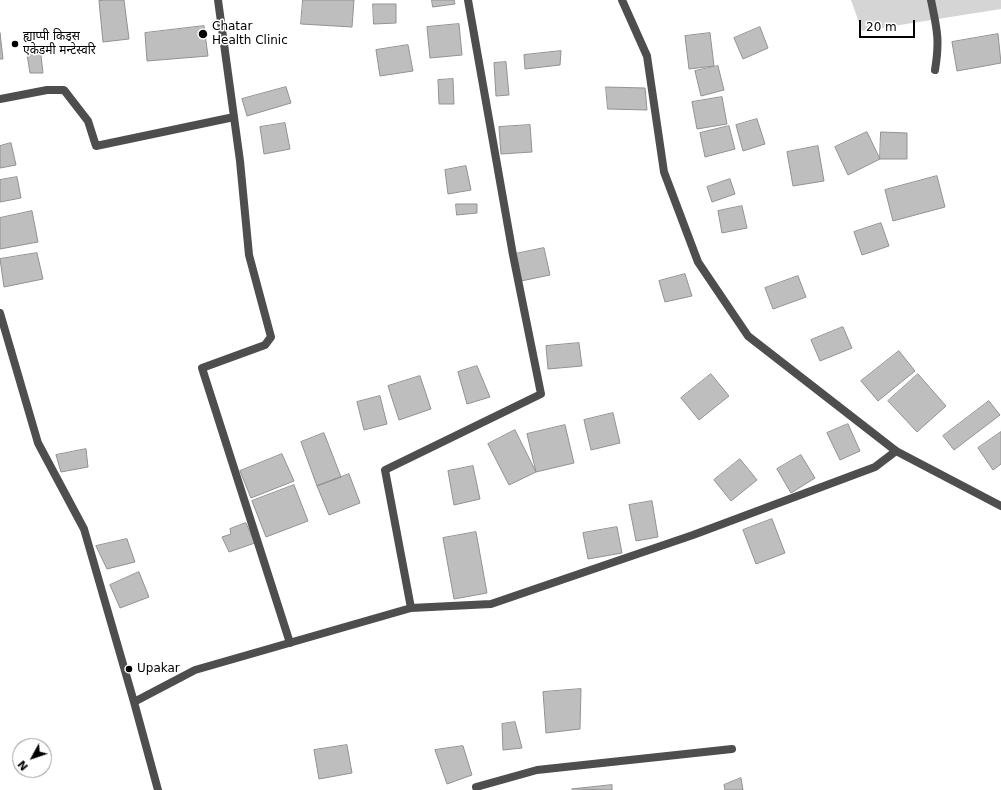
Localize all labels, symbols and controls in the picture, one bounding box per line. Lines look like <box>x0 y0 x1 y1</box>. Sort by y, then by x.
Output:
scale bar <box>861 12 917 38</box>
place label: Chatar Health Clinic <box>212 20 288 48</box>
text: 20 m <box>866 20 897 34</box>
marker: Chatar Health Clinic <box>197 28 209 40</box>
place label: ह्याप्पी किड्स एकेडमी मन्टेस्वरि <box>23 30 96 58</box>
marker: ह्याप्पी किड्स एकेडमी मन्टेस्वरि <box>10 39 20 49</box>
place label: Upakar <box>137 662 180 676</box>
marker: Upakar <box>124 664 134 674</box>
north arrow <box>12 738 52 778</box>
text: N <box>15 758 31 773</box>

